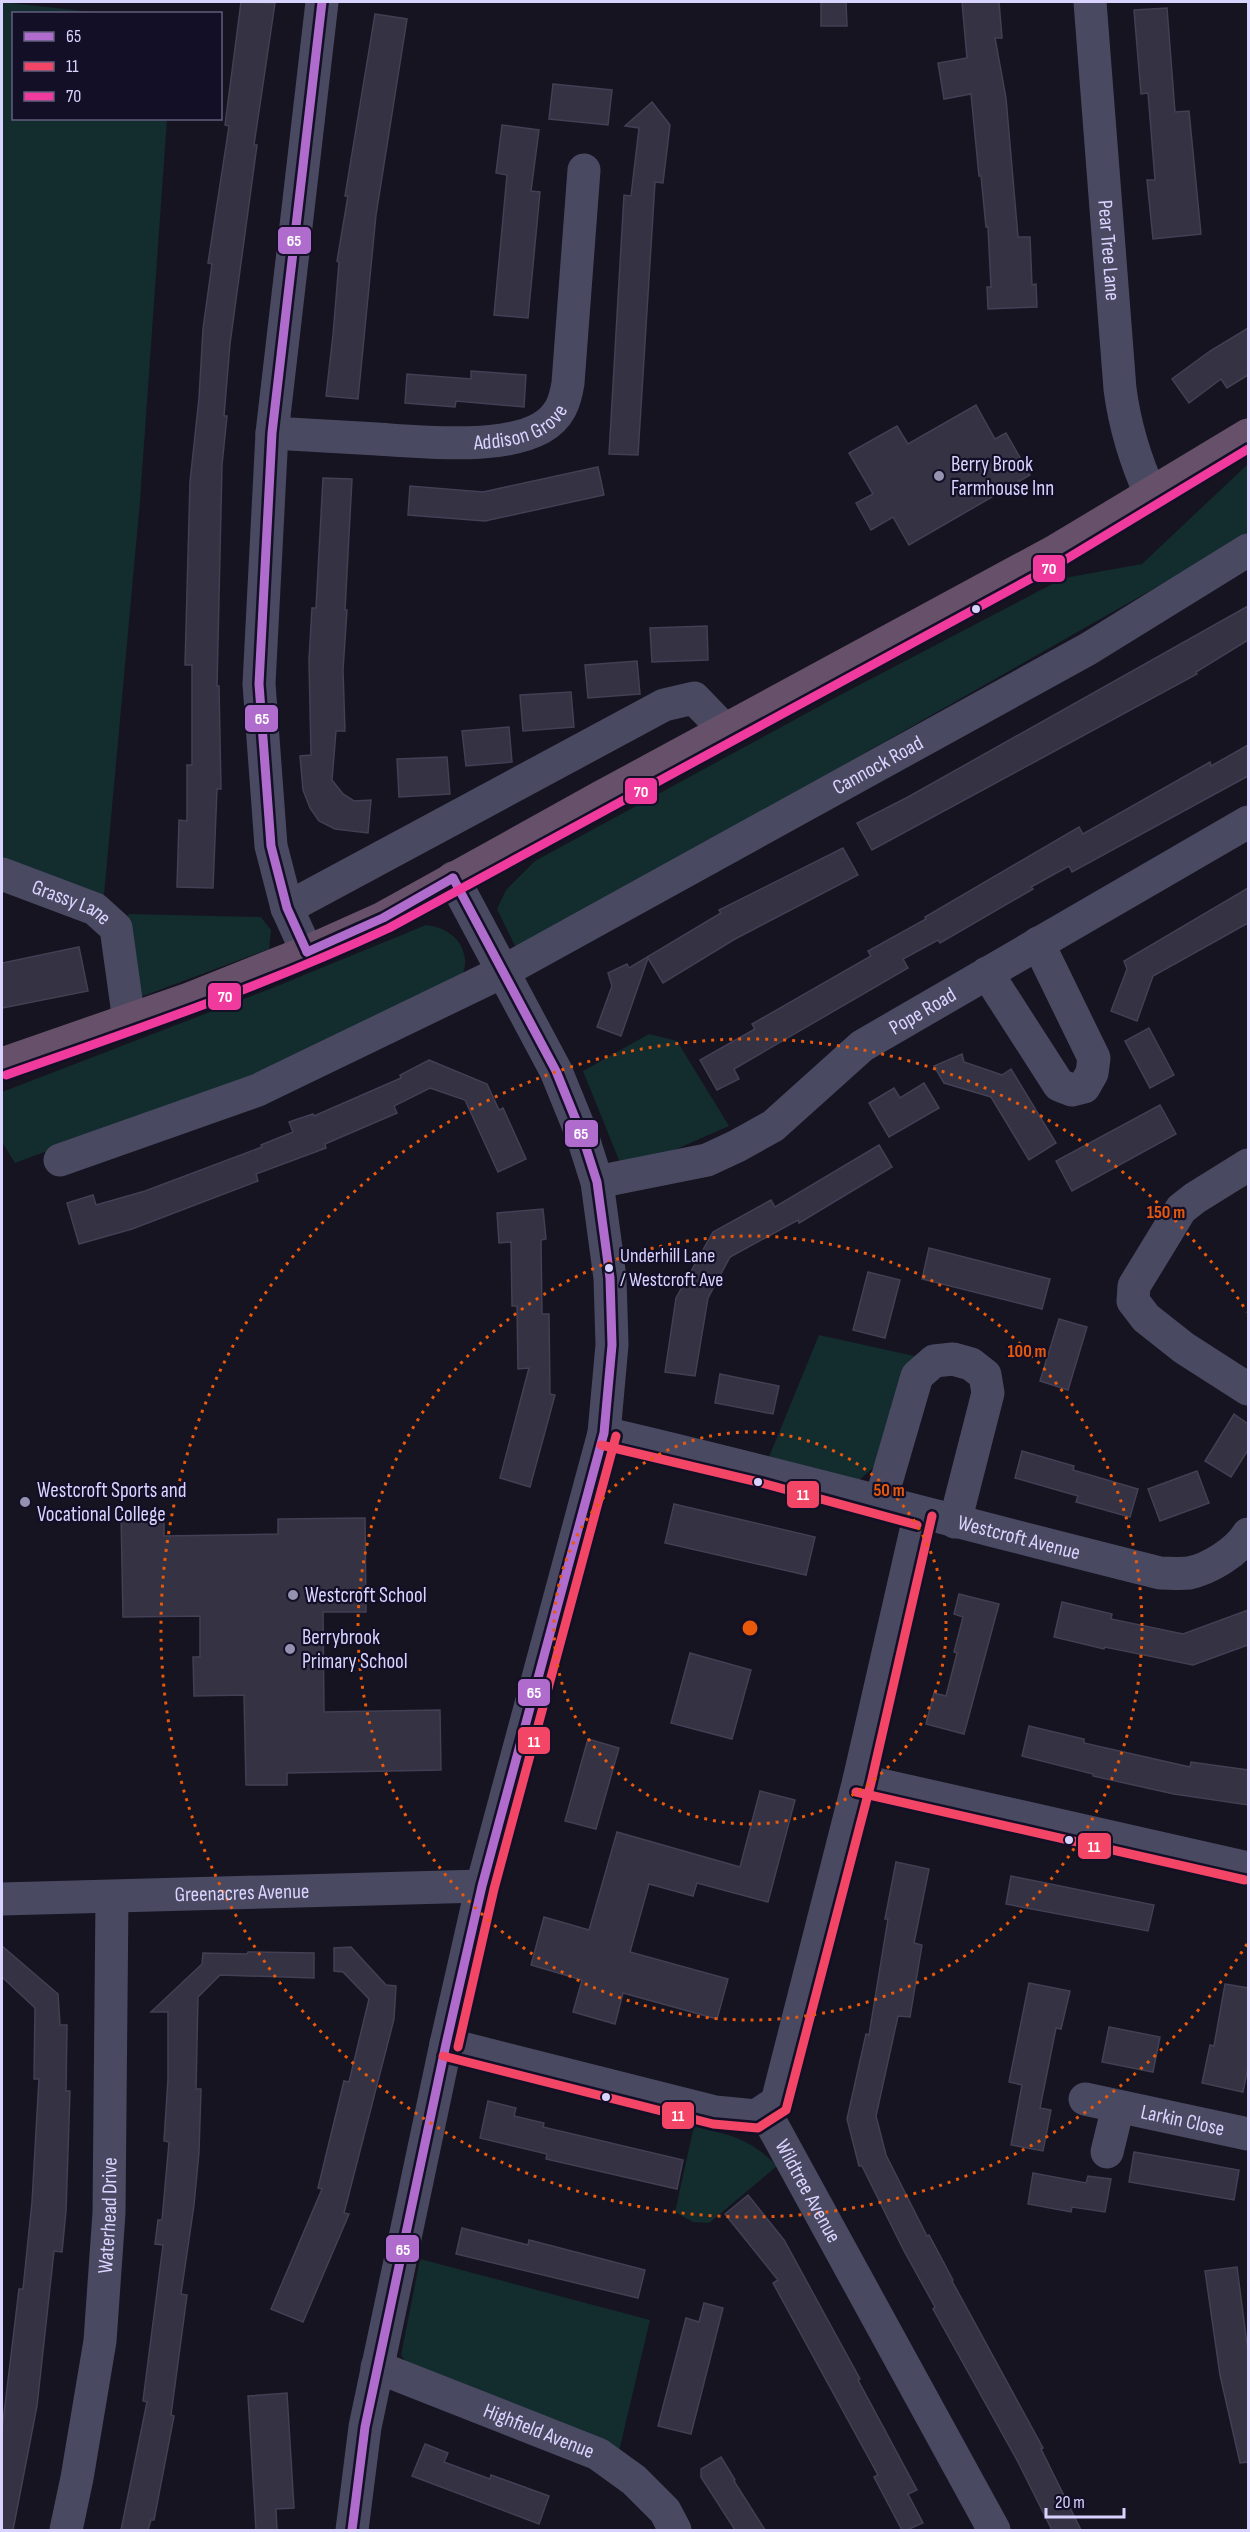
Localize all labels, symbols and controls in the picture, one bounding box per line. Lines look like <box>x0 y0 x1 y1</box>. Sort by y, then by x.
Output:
legend <box>12 12 222 120</box>
text: 65 <box>66 26 81 47</box>
text: 11 <box>66 56 79 77</box>
text: 70 <box>66 86 81 107</box>
street label: Pear Tree Lane <box>1093 199 1126 302</box>
line badge: 65 <box>277 226 312 255</box>
text: 65 <box>287 232 301 251</box>
street label: Addison Grove <box>472 400 573 455</box>
place label: Berry Brook Farmhouse Inn <box>951 452 1054 501</box>
marker: Berry Brook Farmhouse Inn <box>932 469 946 483</box>
line badge: 70 <box>1032 554 1066 583</box>
text: 70 <box>1042 560 1056 579</box>
unlabelled marker <box>970 603 982 615</box>
line badge: 65 <box>244 704 279 733</box>
text: 65 <box>255 710 269 729</box>
street label: Cannock Road <box>828 730 927 800</box>
line badge: 70 <box>624 777 658 805</box>
text: 70 <box>634 783 648 802</box>
street label: Grassy Lane <box>29 874 116 930</box>
line badge: 70 <box>207 982 242 1011</box>
street label: Pope Road <box>885 982 960 1040</box>
text: 70 <box>218 988 232 1007</box>
line badge: 65 <box>564 1119 599 1148</box>
text: 65 <box>574 1125 588 1144</box>
text: 150 m <box>1147 1202 1185 1223</box>
place label: Underhill Lane / Westcroft Ave <box>620 1244 723 1292</box>
marker: Underhill Lane / Westcroft Ave <box>603 1262 615 1274</box>
text: 100 m <box>1008 1341 1047 1362</box>
unlabelled marker <box>752 1476 764 1488</box>
place label: Westcroft Sports and Vocational College <box>37 1478 187 1527</box>
line badge: 11 <box>786 1480 820 1509</box>
text: 50 m <box>873 1480 905 1501</box>
text: 11 <box>797 1486 810 1505</box>
marker: Westcroft Sports and Vocational College <box>18 1495 32 1509</box>
street label: Westcroft Avenue <box>955 1510 1083 1565</box>
place label: Westcroft School <box>305 1583 427 1608</box>
marker: Westcroft School <box>286 1588 300 1602</box>
centre of rings <box>740 1618 760 1638</box>
place label: Berrybrook Primary School <box>302 1625 408 1674</box>
marker: Berrybrook Primary School <box>283 1642 297 1656</box>
line badge: 65 <box>517 1678 551 1707</box>
text: 65 <box>527 1684 541 1703</box>
line badge: 11 <box>517 1726 551 1755</box>
text: 11 <box>528 1733 541 1752</box>
line badge: 11 <box>1077 1832 1112 1860</box>
unlabelled marker <box>1063 1834 1075 1846</box>
text: 11 <box>1088 1838 1101 1857</box>
street label: Greenacres Avenue <box>174 1878 310 1907</box>
unlabelled marker <box>600 2091 612 2103</box>
street label: Larkin Close <box>1139 2099 1227 2141</box>
line badge: 11 <box>661 2101 695 2130</box>
text: 11 <box>672 2107 685 2126</box>
street label: Wildtree Avenue <box>770 2135 847 2247</box>
street label: Waterhead Drive <box>92 2157 122 2274</box>
line badge: 65 <box>385 2234 420 2263</box>
text: 65 <box>396 2241 410 2260</box>
street label: Highfield Avenue <box>480 2398 598 2464</box>
scale bar <box>1046 2481 1124 2519</box>
text: 20 m <box>1055 2492 1085 2513</box>

